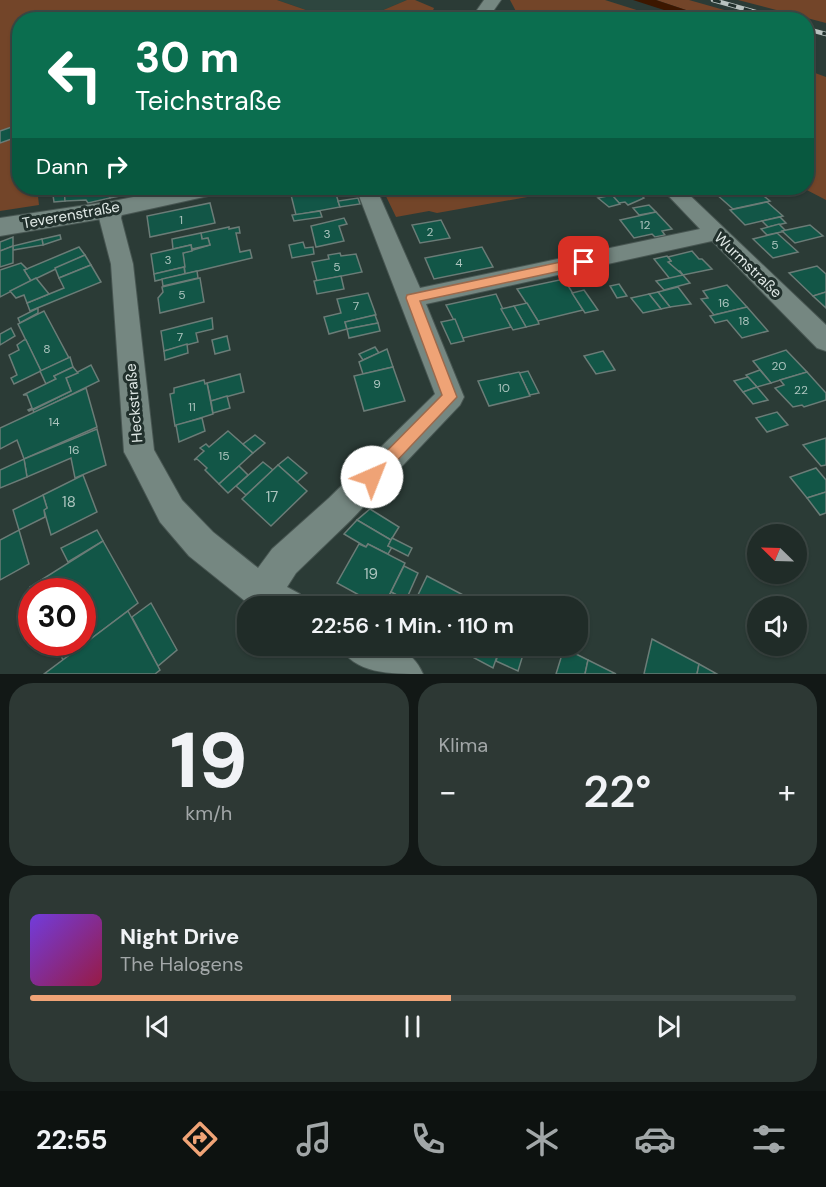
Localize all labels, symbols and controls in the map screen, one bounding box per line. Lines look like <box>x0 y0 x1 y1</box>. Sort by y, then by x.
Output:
text: 30 m <box>135 30 239 85</box>
icon: left <box>36 36 114 114</box>
text: Teichstraße <box>135 83 282 118</box>
icon: right <box>100 150 133 183</box>
text: Dann <box>36 152 88 181</box>
street label: Teverenstraße <box>21 197 121 233</box>
house number: 1 <box>179 212 183 228</box>
house number: 12 <box>640 217 650 233</box>
house number: 2 <box>427 224 434 240</box>
house number: 3 <box>323 226 331 242</box>
street label: Wurmstraße <box>710 228 786 302</box>
pin <box>558 236 609 287</box>
house number: 5 <box>771 237 779 253</box>
icon: arrive <box>567 245 600 278</box>
house number: 3 <box>164 252 172 268</box>
house number: 4 <box>455 255 463 271</box>
house number: 5 <box>333 259 341 275</box>
house number: 5 <box>178 287 186 303</box>
house number: 16 <box>718 295 730 311</box>
house number: 7 <box>353 298 359 314</box>
house number: 18 <box>738 313 750 329</box>
house number: 7 <box>177 329 183 345</box>
house number: 8 <box>43 341 51 357</box>
house number: 20 <box>771 358 787 374</box>
street label: Heckstraße <box>121 363 147 443</box>
house number: 9 <box>373 376 381 392</box>
house number: 10 <box>498 380 510 396</box>
house number: 22 <box>794 382 808 398</box>
house number: 11 <box>188 399 196 415</box>
house number: 14 <box>48 414 60 430</box>
house number: 16 <box>68 442 80 458</box>
position arrow <box>340 445 404 509</box>
house number: 15 <box>218 448 230 464</box>
house number: 17 <box>266 487 278 507</box>
house number: 18 <box>62 492 76 512</box>
north arrow <box>747 524 807 584</box>
map controls <box>747 524 807 656</box>
house number: 19 <box>364 564 378 584</box>
speed limit sign: 30 <box>18 578 96 656</box>
button: sound <box>747 596 807 656</box>
text: 22:56 · 1 Min. · 110 m <box>311 611 514 640</box>
text: 19 <box>170 710 248 811</box>
text: Klima <box>439 732 488 758</box>
text: 22° <box>583 762 651 821</box>
text: − <box>439 770 457 813</box>
text: + <box>778 770 796 813</box>
text: km/h <box>185 800 232 826</box>
text: Night Drive <box>120 922 239 951</box>
text: The Halogens <box>120 951 243 977</box>
icon: previous <box>141 1010 174 1043</box>
icon: pause <box>396 1010 429 1043</box>
icon: next <box>652 1010 685 1043</box>
icon: directions <box>179 1118 221 1160</box>
icon: music <box>293 1118 335 1160</box>
icon: phone <box>407 1118 449 1160</box>
icon: climate <box>521 1118 563 1160</box>
icon: car <box>634 1118 676 1160</box>
icon: filters <box>748 1118 790 1160</box>
text: 22:55 <box>36 1122 107 1157</box>

